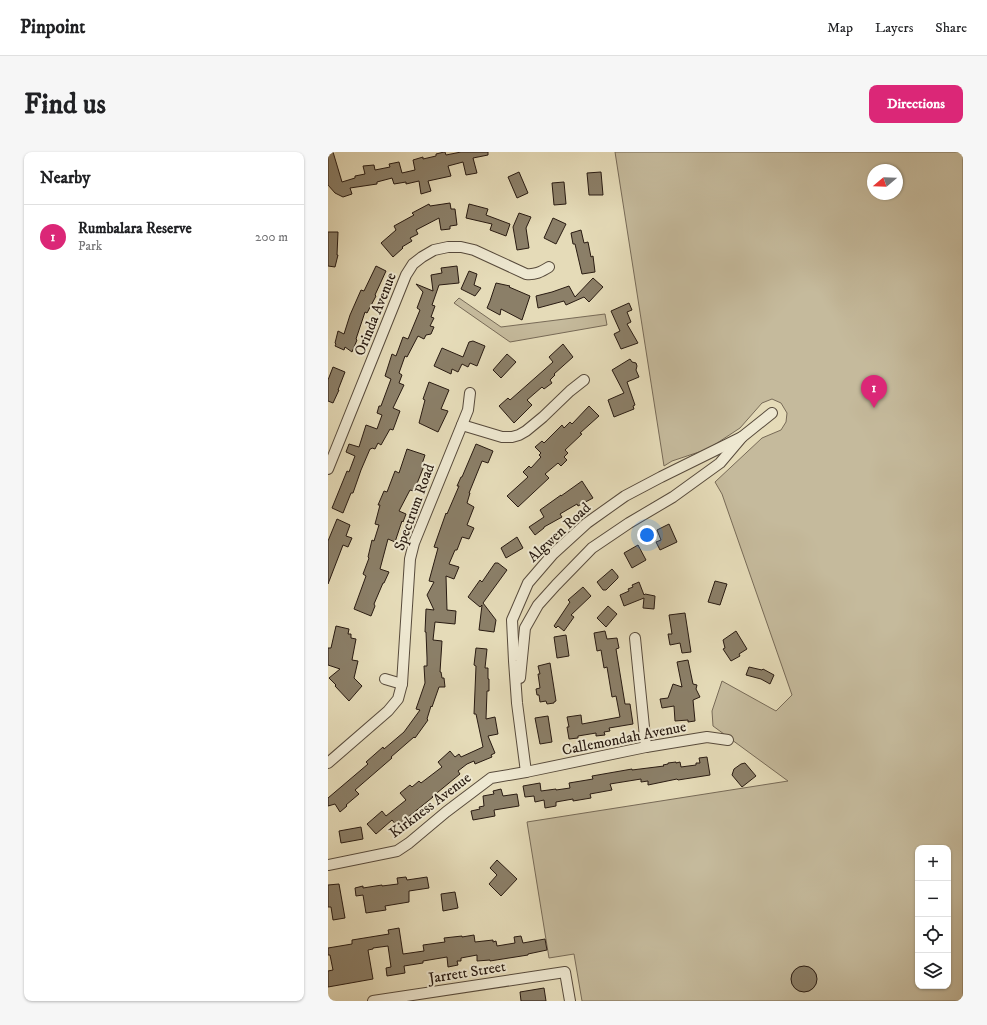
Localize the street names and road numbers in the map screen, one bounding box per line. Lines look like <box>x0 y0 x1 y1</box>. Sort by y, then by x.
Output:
street label: Orinda Avenue <box>350 270 401 359</box>
street label: Spectrum Road <box>390 461 439 553</box>
street label: Algwen Road <box>524 498 595 566</box>
street label: Callemondah Avenue <box>560 717 688 760</box>
street label: Kirkness Avenue <box>386 768 475 842</box>
street label: Jarrett Street <box>425 957 507 988</box>

